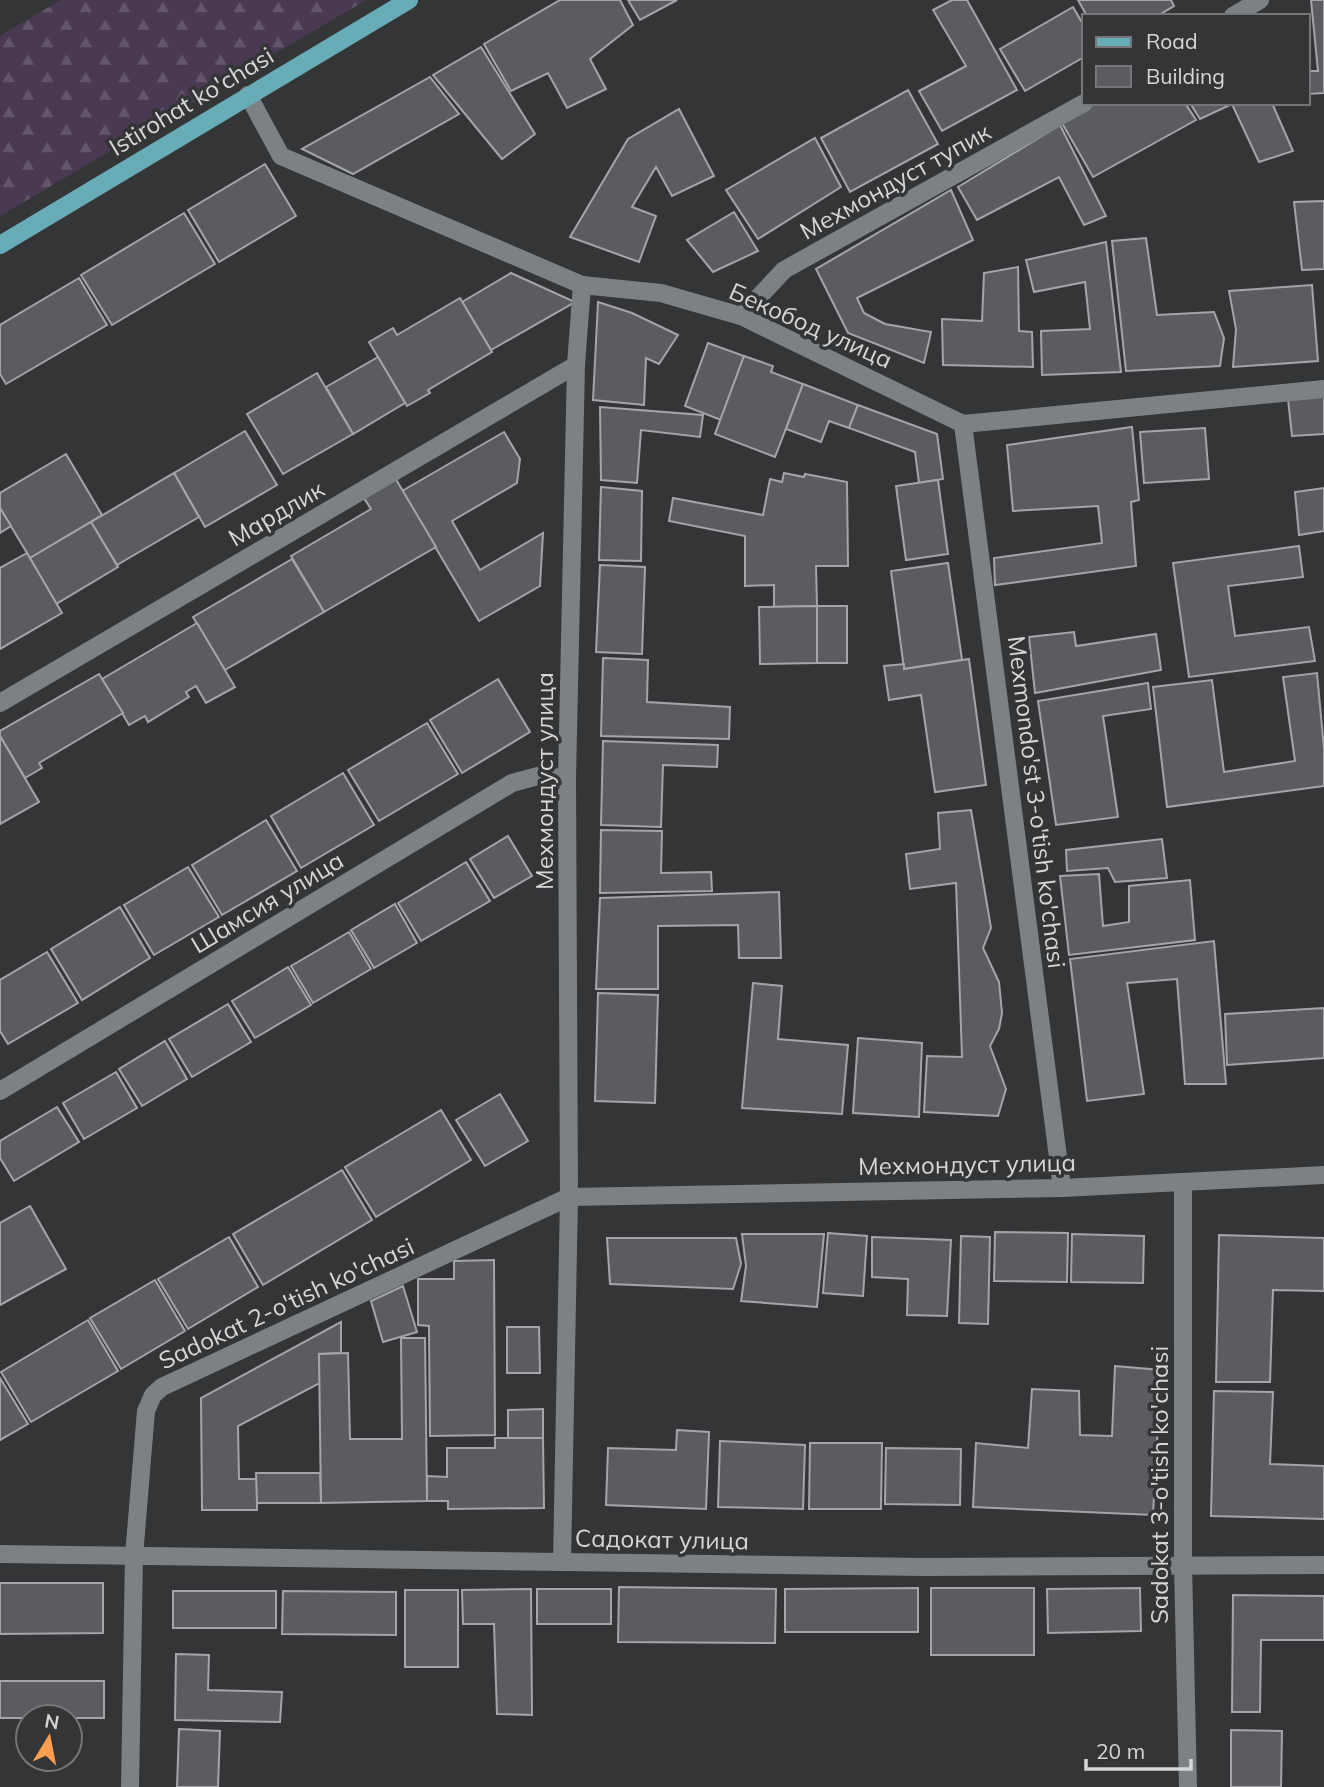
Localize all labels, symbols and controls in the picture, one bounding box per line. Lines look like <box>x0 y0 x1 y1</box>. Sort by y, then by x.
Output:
legend <box>1082 14 1310 105</box>
text: Road <box>1146 28 1197 54</box>
street label: Istirohat ko'chasi <box>103 40 279 162</box>
text: Building <box>1146 63 1225 89</box>
street label: Мехмондуст тупик <box>794 116 996 246</box>
street label: Бекобод улица <box>725 276 897 374</box>
street label: Мардлик <box>223 474 329 552</box>
street label: Mexmondo'st 3-o'tish ko'chasi <box>1002 634 1072 970</box>
street label: Мехмондуст улица <box>529 672 559 890</box>
street label: Шамсия улица <box>185 845 349 959</box>
street label: Мехмондуст улица <box>858 1147 1076 1181</box>
street label: Sadokat 2-o'tish ko'chasi <box>154 1231 418 1375</box>
street label: Sadokat 3-o'tish ko'chasi <box>1144 1346 1174 1624</box>
street label: Садокат улица <box>575 1522 749 1556</box>
north arrow <box>14 1703 84 1773</box>
text: N <box>43 1708 61 1734</box>
scale bar <box>1086 1728 1191 1772</box>
text: 20 m <box>1096 1738 1145 1764</box>

